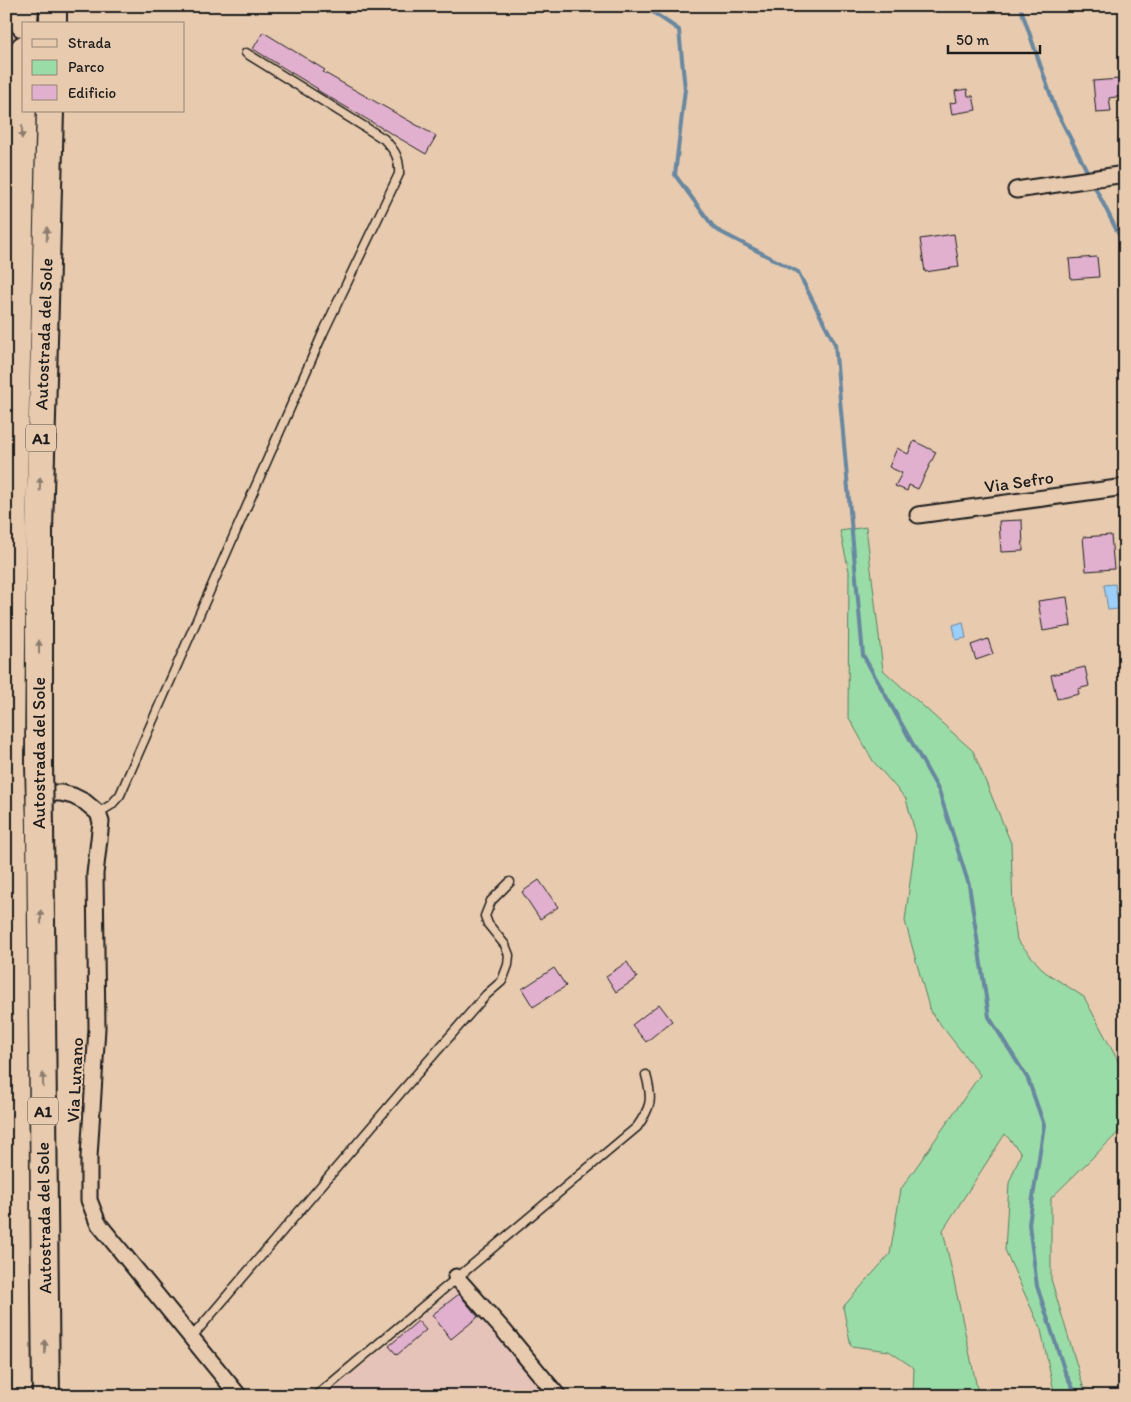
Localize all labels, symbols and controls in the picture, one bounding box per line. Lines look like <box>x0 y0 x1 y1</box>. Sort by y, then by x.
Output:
legend <box>22 22 185 112</box>
scale bar <box>948 22 1041 54</box>
text: 50 m <box>956 31 989 49</box>
text: Strada <box>68 34 112 52</box>
text: Parco <box>68 58 104 76</box>
text: Edificio <box>68 84 116 102</box>
one-way arrow <box>18 125 26 141</box>
one-way arrow <box>43 226 51 242</box>
street label: Autostrada del Sole <box>30 258 58 410</box>
road number: A1 <box>26 424 56 452</box>
street label: Via Sefro <box>983 466 1055 498</box>
one-way arrow <box>36 476 44 492</box>
one-way arrow <box>35 639 43 655</box>
street label: Autostrada del Sole <box>28 677 50 829</box>
one-way arrow <box>37 909 45 925</box>
street label: Via Lunano <box>62 1037 88 1123</box>
one-way arrow <box>38 1071 46 1087</box>
road number: A1 <box>28 1098 58 1124</box>
street label: Autostrada del Sole <box>32 1142 56 1294</box>
one-way arrow <box>41 1339 49 1355</box>

